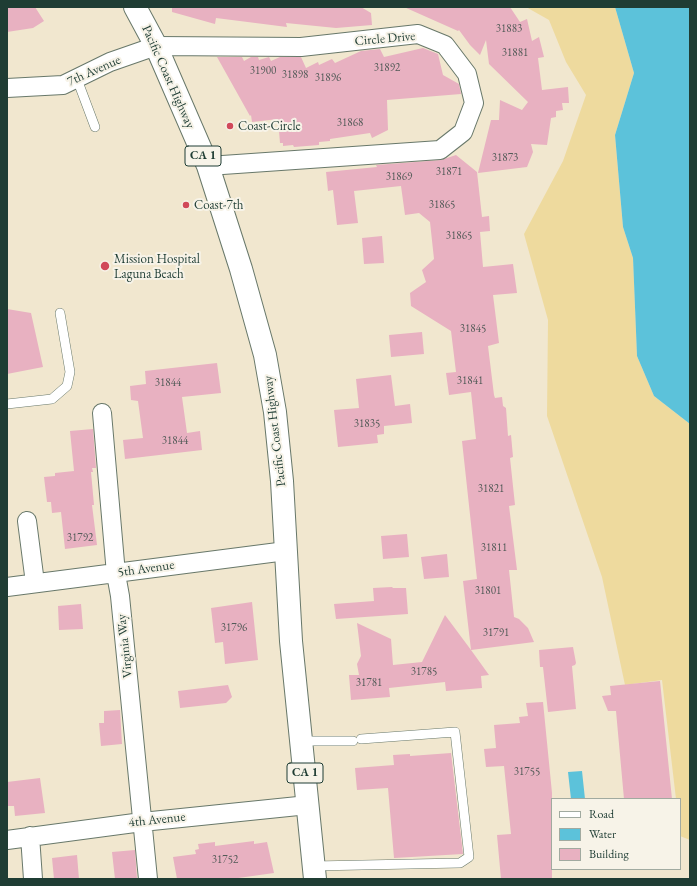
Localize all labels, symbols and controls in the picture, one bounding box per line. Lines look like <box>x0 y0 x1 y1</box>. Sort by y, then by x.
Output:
house number: 31883 <box>496 22 522 36</box>
street label: Pacific Coast Highway <box>138 23 198 131</box>
street label: Circle Drive <box>354 29 416 49</box>
house number: 31881 <box>502 46 528 60</box>
street label: 7th Avenue <box>65 52 123 90</box>
house number: 31892 <box>374 61 400 75</box>
house number: 31900 <box>250 64 276 78</box>
house number: 31898 <box>282 68 308 82</box>
house number: 31896 <box>315 71 341 85</box>
house number: 31868 <box>337 116 363 130</box>
place label: Coast-Circle <box>238 118 301 134</box>
marker: Coast-Circle <box>225 121 235 131</box>
road number: CA 1 <box>185 146 221 166</box>
house number: 31873 <box>492 151 518 165</box>
house number: 31871 <box>436 165 462 179</box>
house number: 31869 <box>386 170 412 184</box>
place label: Coast-7th <box>194 197 243 213</box>
house number: 31865 <box>429 198 455 212</box>
marker: Coast-7th <box>181 200 191 210</box>
house number: 31865 <box>446 229 472 243</box>
place label: Mission Hospital Laguna Beach <box>114 251 200 282</box>
marker: Mission Hospital Laguna Beach <box>99 260 111 272</box>
house number: 31845 <box>460 322 486 336</box>
house number: 31841 <box>457 374 483 388</box>
street label: Pacific Coast Highway <box>260 375 290 487</box>
house number: 31844 <box>155 376 181 390</box>
house number: 31835 <box>354 417 380 431</box>
house number: 31844 <box>162 434 188 448</box>
house number: 31821 <box>478 482 504 496</box>
house number: 31792 <box>67 531 93 545</box>
house number: 31811 <box>481 541 507 555</box>
street label: 5th Avenue <box>117 557 175 581</box>
house number: 31801 <box>475 584 501 598</box>
street label: Virginia Way <box>114 613 136 679</box>
house number: 31796 <box>221 621 247 635</box>
house number: 31791 <box>483 626 509 640</box>
house number: 31785 <box>411 665 437 679</box>
house number: 31781 <box>356 676 382 690</box>
road number: CA 1 <box>287 763 323 783</box>
house number: 31755 <box>514 765 540 779</box>
legend <box>551 798 681 870</box>
text: Road <box>589 806 614 822</box>
street label: 4th Avenue <box>128 809 186 831</box>
text: Water <box>589 826 616 842</box>
text: Building <box>589 846 629 862</box>
house number: 31752 <box>212 853 238 867</box>

